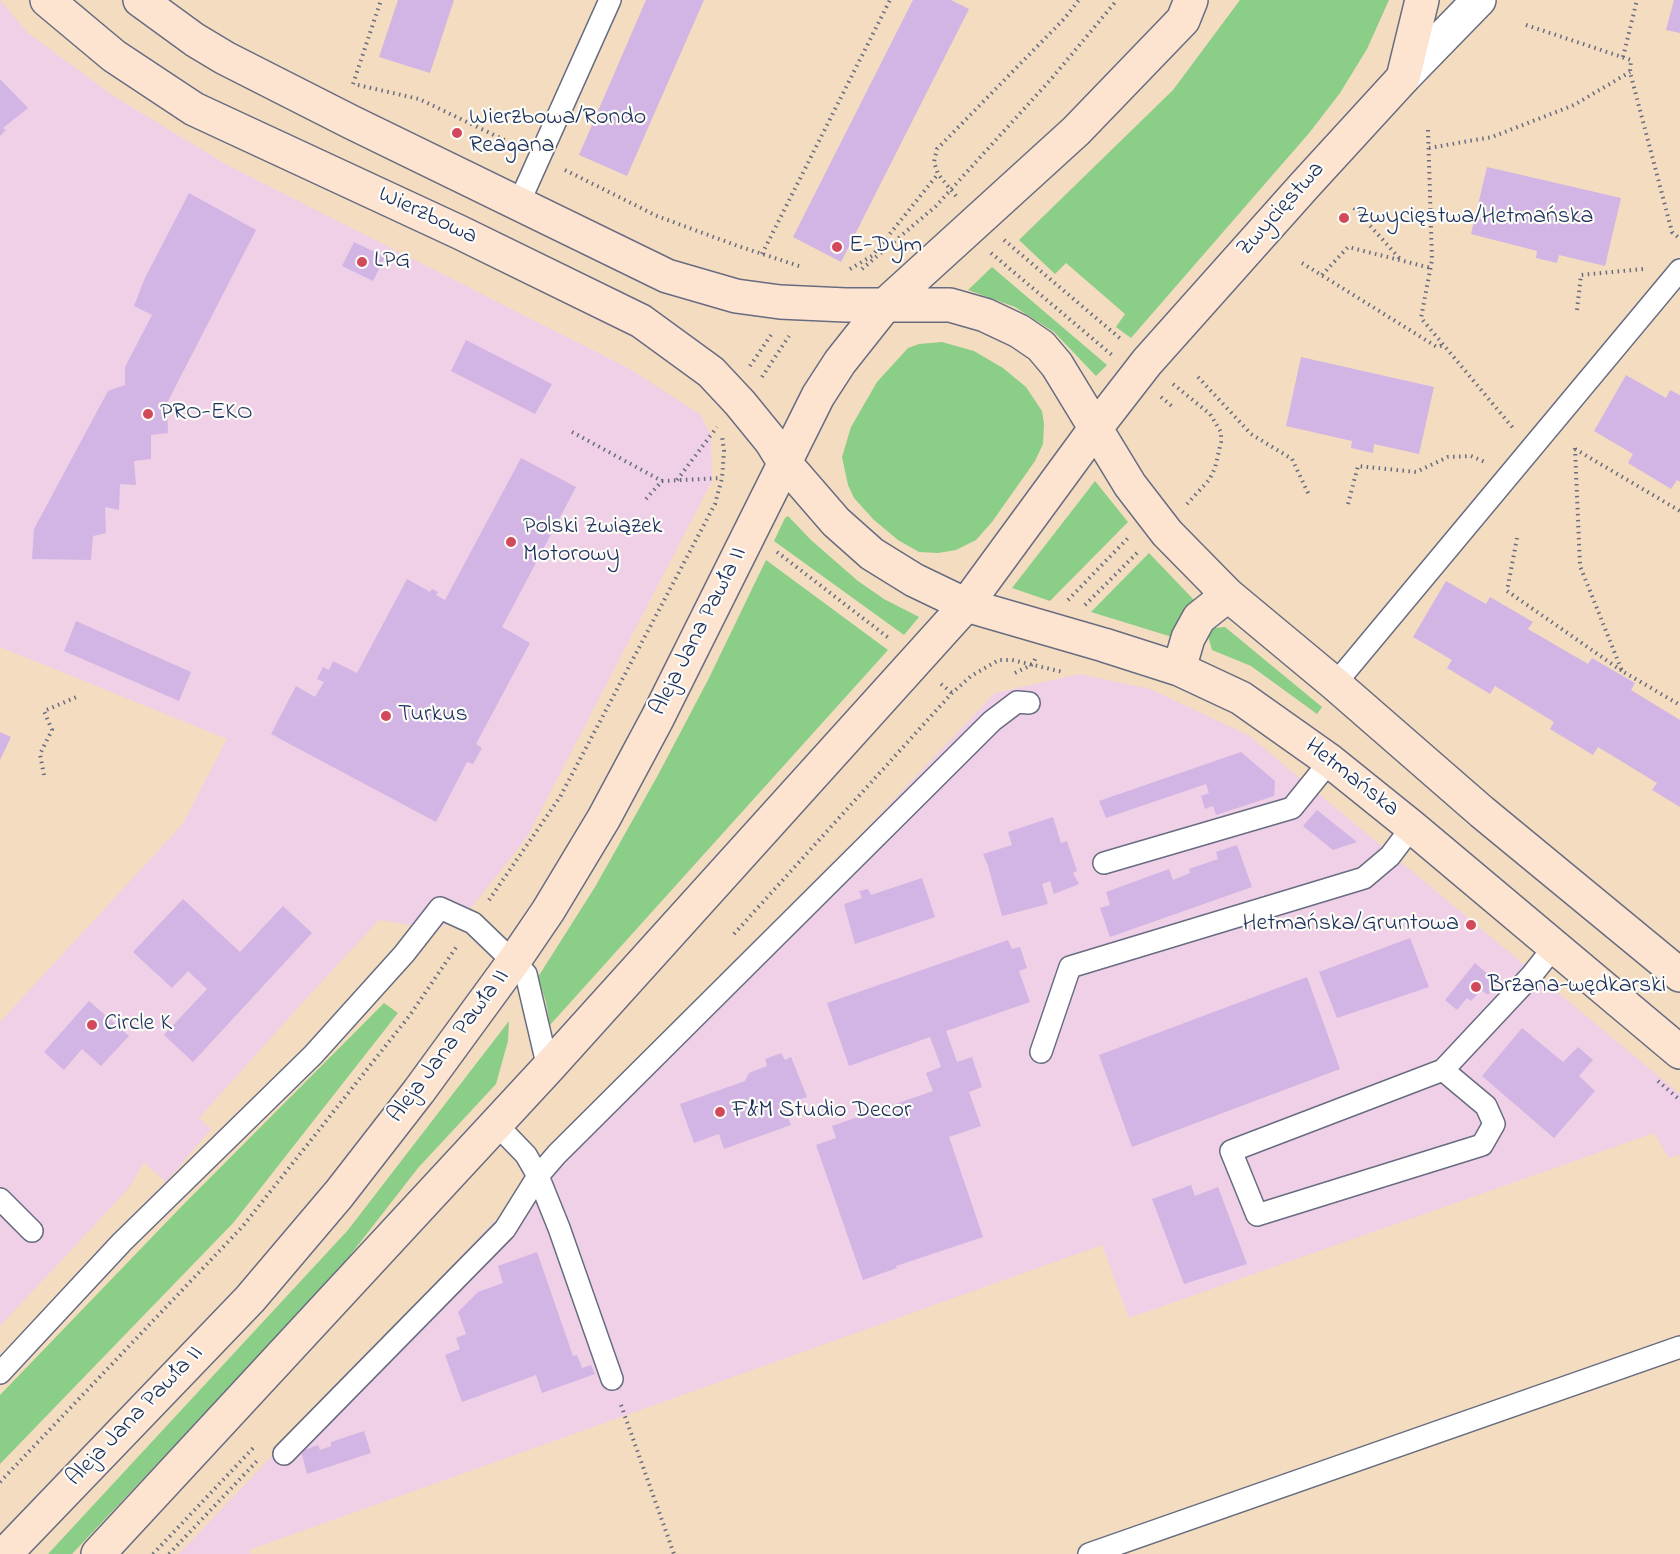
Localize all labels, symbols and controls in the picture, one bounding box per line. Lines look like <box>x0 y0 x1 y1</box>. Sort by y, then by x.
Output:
place label: Wierzbowa/Rondo Reagana <box>469 105 646 161</box>
marker: Wierzbowa/Rondo Reagana <box>450 126 464 140</box>
street label: Zwycięstwa <box>1232 156 1332 264</box>
street label: Wierzbowa <box>373 182 481 252</box>
place label: Zwycięstwa/Hetmańska <box>1356 204 1593 232</box>
marker: Zwycięstwa/Hetmańska <box>1337 211 1351 225</box>
place label: E-Dym <box>849 233 922 261</box>
marker: E-Dym <box>830 240 844 254</box>
place label: LPG <box>374 248 410 276</box>
marker: LPG <box>355 255 369 269</box>
place label: PRO-EKO <box>160 400 253 428</box>
marker: PRO-EKO <box>141 407 155 421</box>
place label: Polski Związek Motorowy <box>523 514 662 570</box>
marker: Polski Związek Motorowy <box>504 535 518 549</box>
street label: Aleja Jana Pawła II <box>645 543 755 721</box>
place label: Turkus <box>398 702 468 730</box>
marker: Turkus <box>379 709 393 723</box>
street label: Hetmańska <box>1298 733 1404 825</box>
place label: Hetmańska/Gruntowa <box>1242 911 1459 939</box>
marker: Hetmańska/Gruntowa <box>1464 918 1478 932</box>
street label: Aleja Jana Pawła II <box>383 964 517 1130</box>
place label: Brzana-wędkarski <box>1488 973 1666 1001</box>
marker: Brzana-wędkarski <box>1469 980 1483 994</box>
place label: Circle K <box>104 1011 172 1039</box>
marker: Circle K <box>85 1018 99 1032</box>
place label: F&M Studio Decor <box>732 1098 911 1126</box>
marker: F&M Studio Decor <box>713 1105 727 1119</box>
street label: Aleja Jana Pawła II <box>61 1340 211 1494</box>

